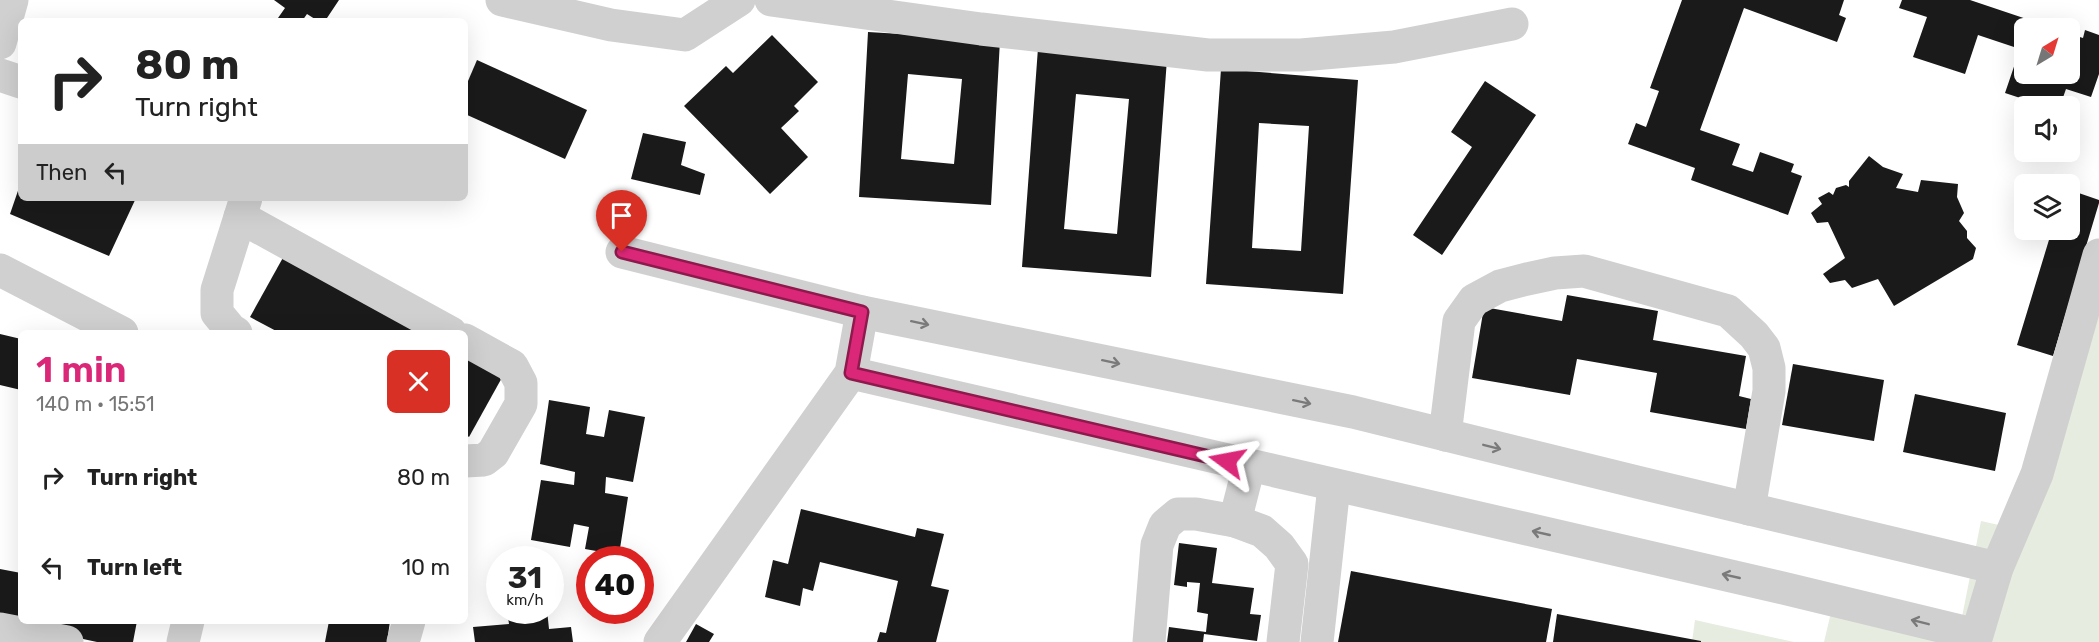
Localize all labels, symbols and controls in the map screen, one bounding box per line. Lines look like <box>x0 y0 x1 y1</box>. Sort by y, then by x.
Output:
north arrow <box>2014 18 2080 84</box>
map controls <box>2014 18 2080 240</box>
text: 80 m <box>135 40 239 90</box>
icon: right <box>36 42 114 120</box>
text: Turn right <box>135 91 258 123</box>
button: sound <box>2014 96 2080 162</box>
icon: left <box>99 156 132 189</box>
text: Then <box>36 159 87 186</box>
button: layers <box>2014 174 2080 240</box>
pin <box>596 190 647 252</box>
icon: arrive <box>605 199 638 232</box>
one-way arrow <box>910 318 929 329</box>
text: 1 min <box>36 348 127 391</box>
button: close <box>387 350 450 413</box>
one-way arrow <box>1101 357 1120 369</box>
text: 140 m · 15:51 <box>36 392 154 416</box>
one-way arrow <box>1292 397 1311 408</box>
position arrow <box>1195 429 1259 493</box>
one-way arrow <box>1482 441 1501 453</box>
icon: right <box>36 461 69 494</box>
text: Turn right <box>87 464 197 491</box>
text: 80 m <box>397 464 450 491</box>
one-way arrow <box>1531 526 1550 538</box>
speed limit sign: 40 <box>576 546 654 624</box>
icon: left <box>36 551 69 584</box>
text: Turn left <box>87 554 182 581</box>
text: 10 m <box>402 554 450 581</box>
text: 31 <box>508 560 542 596</box>
one-way arrow <box>1721 570 1740 582</box>
text: km/h <box>506 591 544 609</box>
one-way arrow <box>1911 615 1930 627</box>

